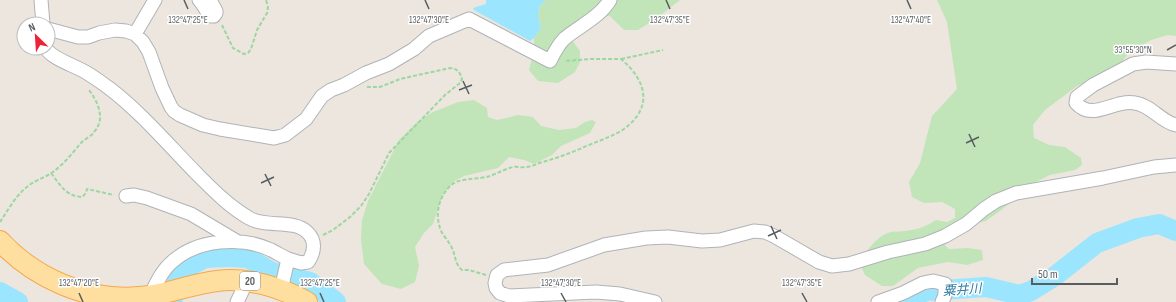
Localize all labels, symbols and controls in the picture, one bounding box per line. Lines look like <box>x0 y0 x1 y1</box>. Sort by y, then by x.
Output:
text: 132°47'25"E <box>168 14 208 26</box>
text: 132°47'30"E <box>409 14 449 26</box>
text: 132°47'35"E <box>650 14 690 26</box>
text: 132°47'40"E <box>891 14 931 26</box>
north arrow <box>16 16 56 56</box>
text: N <box>27 20 38 35</box>
text: 33°55'30"N <box>1114 44 1152 56</box>
scale bar <box>1032 260 1117 286</box>
text: 50 m <box>1038 267 1058 282</box>
road number: 20 <box>240 272 260 290</box>
text: 132°47'20"E <box>59 277 99 289</box>
text: 132°47'25"E <box>300 277 340 289</box>
text: 132°47'30"E <box>541 277 581 289</box>
text: 132°47'35"E <box>782 277 822 289</box>
water label: 粟井川 <box>942 281 984 299</box>

